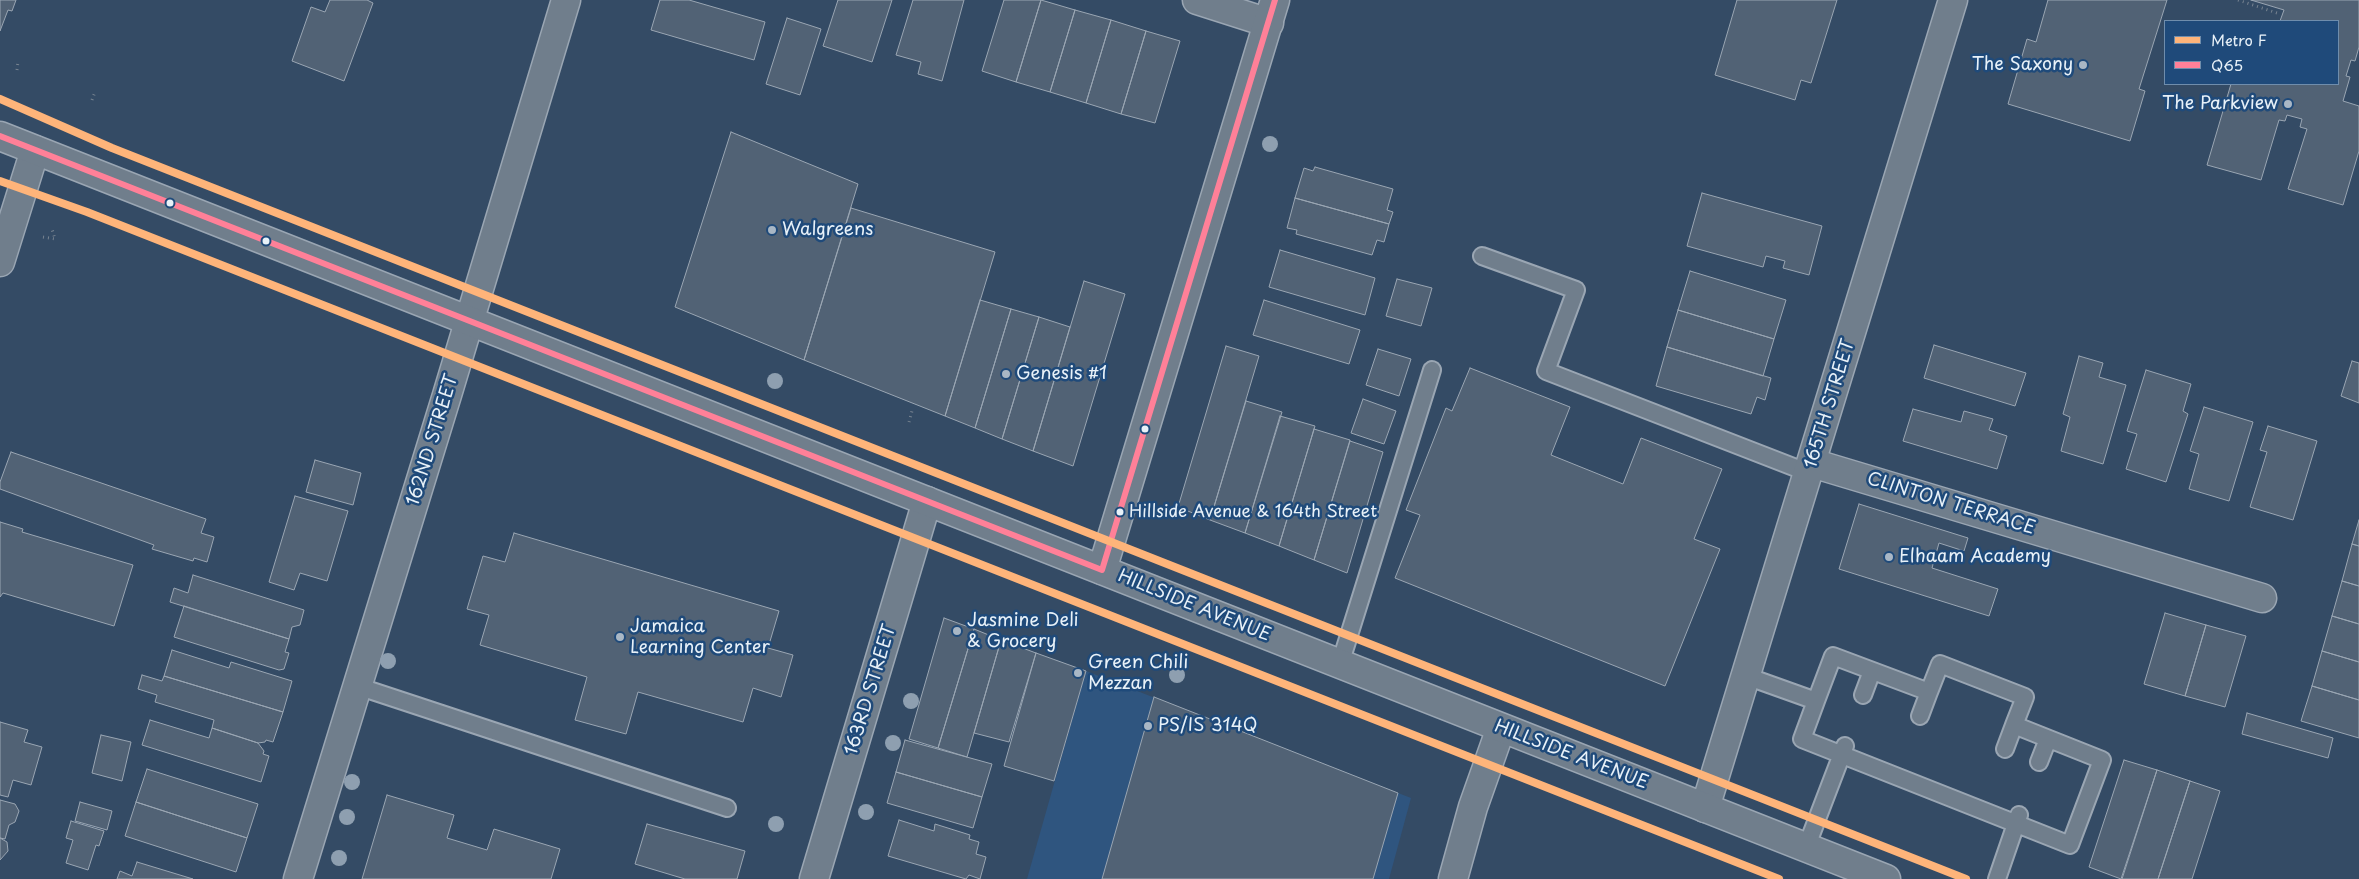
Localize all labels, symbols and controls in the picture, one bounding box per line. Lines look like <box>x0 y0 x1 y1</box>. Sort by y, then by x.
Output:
legend <box>2164 20 2339 85</box>
text: Metro F <box>2211 28 2267 51</box>
text: Q65 <box>2211 53 2243 76</box>
place label: The Saxony <box>1972 54 2073 76</box>
marker: The Saxony <box>2077 59 2089 71</box>
place label: The Parkview <box>2162 93 2278 115</box>
marker: The Parkview <box>2282 98 2294 110</box>
unlabelled marker <box>165 198 175 208</box>
place label: Walgreens <box>782 219 873 241</box>
marker: Walgreens <box>766 224 778 236</box>
unlabelled marker <box>261 236 271 246</box>
street label: 165TH STREET <box>1800 337 1860 471</box>
place label: Genesis #1 <box>1016 363 1107 385</box>
marker: Genesis #1 <box>1000 368 1012 380</box>
street label: 162ND STREET <box>403 372 463 508</box>
unlabelled marker <box>1140 424 1150 434</box>
street label: CLINTON TERRACE <box>1864 468 2038 540</box>
place label: Hillside Avenue & 164th Street <box>1129 502 1377 522</box>
marker: Hillside Avenue & 164th Street <box>1115 507 1125 517</box>
place label: Elhaam Academy <box>1899 546 2051 568</box>
marker: Elhaam Academy <box>1883 551 1895 563</box>
street label: HILLSIDE AVENUE <box>1114 565 1274 647</box>
place label: Jasmine Deli & Grocery <box>967 610 1079 652</box>
place label: Jamaica Learning Center <box>630 616 770 659</box>
street label: 163RD STREET <box>841 622 901 758</box>
marker: Jasmine Deli & Grocery <box>951 625 963 637</box>
marker: Jamaica Learning Center <box>614 631 626 643</box>
place label: Green Chili Mezzan <box>1088 652 1189 694</box>
marker: Green Chili Mezzan <box>1072 667 1084 679</box>
place label: PS/IS 314Q <box>1158 715 1257 737</box>
street label: HILLSIDE AVENUE <box>1491 716 1651 794</box>
marker: PS/IS 314Q <box>1142 720 1154 732</box>

